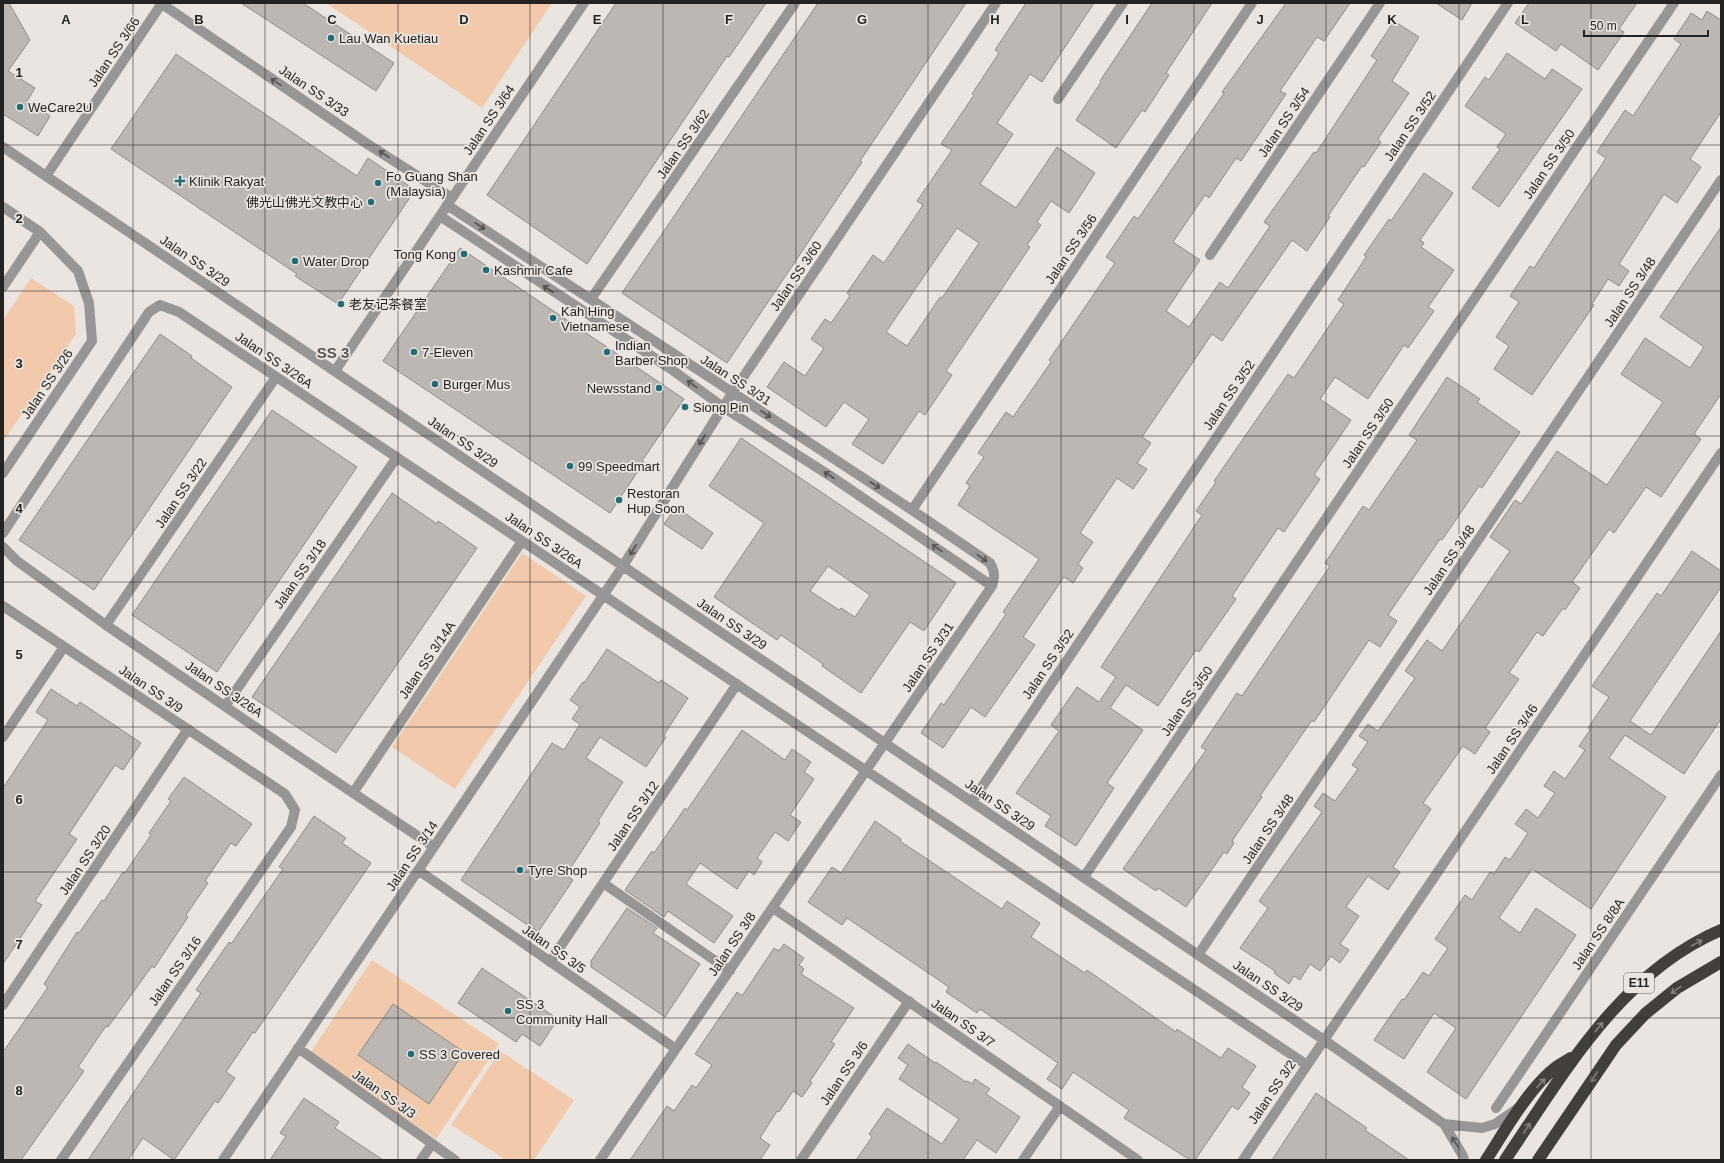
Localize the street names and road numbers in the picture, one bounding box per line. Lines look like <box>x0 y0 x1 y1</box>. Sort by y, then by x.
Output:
street label: Jalan SS 3/66 <box>85 14 143 90</box>
street label: Jalan SS 3/33 <box>276 62 352 120</box>
street label: Jalan SS 3/64 <box>460 82 518 158</box>
street label: Jalan SS 3/54 <box>1255 84 1313 160</box>
street label: Jalan SS 3/52 <box>1381 88 1439 164</box>
street label: Jalan SS 3/62 <box>654 107 712 181</box>
street label: Jalan SS 3/50 <box>1520 126 1578 202</box>
street label: Jalan SS 3/56 <box>1042 211 1100 287</box>
street label: Jalan SS 3/29 <box>157 232 233 290</box>
street label: Jalan SS 3/60 <box>767 238 825 314</box>
street label: Jalan SS 3/48 <box>1601 254 1659 330</box>
street label: Jalan SS 3/26A <box>233 329 316 391</box>
street label: Jalan SS 3/26 <box>18 346 76 422</box>
street label: Jalan SS 3/31 <box>698 352 774 408</box>
street label: Jalan SS 3/52 <box>1200 357 1258 433</box>
street label: Jalan SS 3/50 <box>1339 395 1397 471</box>
street label: Jalan SS 3/29 <box>425 413 501 471</box>
street label: Jalan SS 3/22 <box>152 455 210 531</box>
street label: Jalan SS 3/26A <box>503 509 586 571</box>
street label: Jalan SS 3/48 <box>1420 522 1478 598</box>
street label: Jalan SS 3/18 <box>271 537 329 611</box>
street label: Jalan SS 3/29 <box>694 595 770 653</box>
street label: Jalan SS 3/14A <box>396 618 458 701</box>
street label: Jalan SS 3/31 <box>899 619 957 695</box>
street label: Jalan SS 3/52 <box>1019 626 1077 702</box>
street label: Jalan SS 3/26A <box>183 658 266 720</box>
street label: Jalan SS 3/9 <box>116 662 186 716</box>
street label: Jalan SS 3/50 <box>1158 663 1216 739</box>
street label: Jalan SS 3/46 <box>1483 701 1541 777</box>
street label: Jalan SS 3/29 <box>962 776 1038 834</box>
street label: Jalan SS 3/12 <box>604 778 662 854</box>
street label: Jalan SS 3/48 <box>1239 791 1297 867</box>
street label: Jalan SS 3/14 <box>383 818 441 894</box>
street label: Jalan SS 3/20 <box>56 822 114 898</box>
street label: Jalan SS 8/8A <box>1569 895 1627 972</box>
street label: Jalan SS 3/8 <box>705 909 759 979</box>
street label: Jalan SS 3/5 <box>520 922 588 976</box>
street label: Jalan SS 3/16 <box>146 934 204 1008</box>
street label: Jalan SS 3/29 <box>1230 957 1306 1015</box>
road number: E11 <box>1624 973 1654 993</box>
street label: Jalan SS 3/7 <box>929 996 997 1050</box>
street label: Jalan SS 3/6 <box>817 1038 871 1108</box>
street label: Jalan SS 3/2 <box>1245 1057 1299 1127</box>
street label: Jalan SS 3/3 <box>350 1067 418 1121</box>

